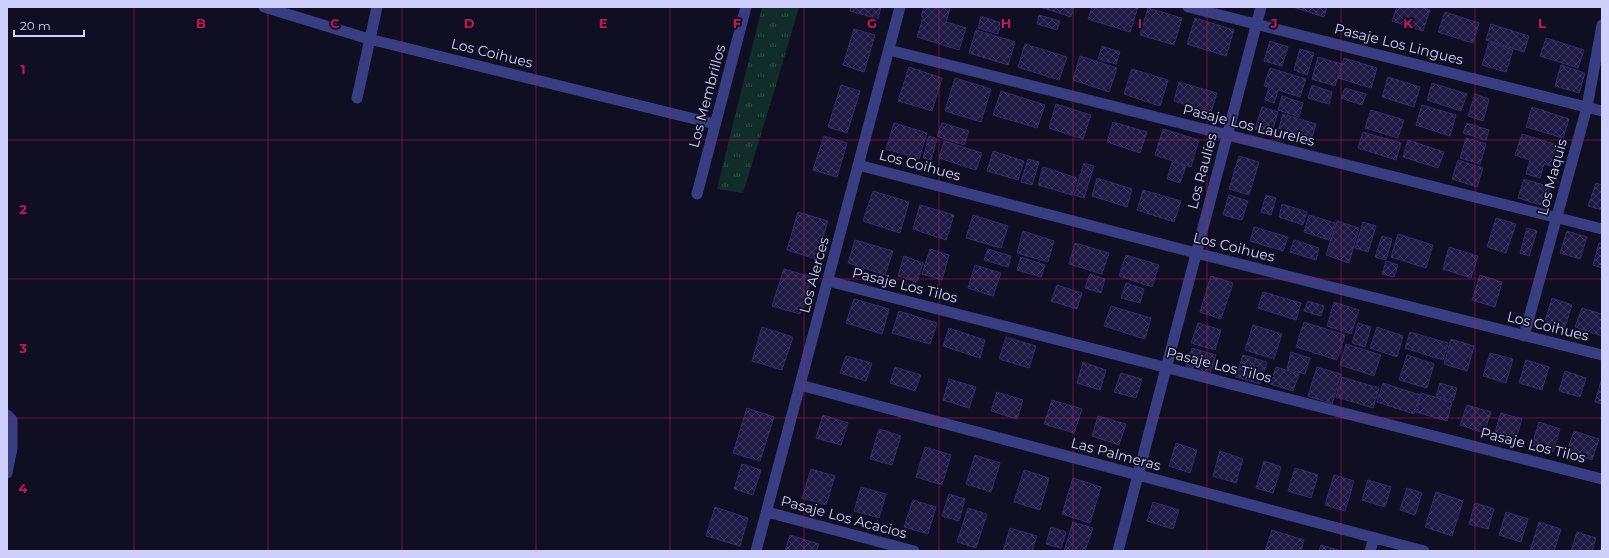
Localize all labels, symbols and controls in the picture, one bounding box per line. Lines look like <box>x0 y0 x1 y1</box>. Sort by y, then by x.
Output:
scale bar <box>14 12 84 38</box>
text: B <box>196 15 206 31</box>
text: C <box>330 15 340 31</box>
text: D <box>464 15 475 31</box>
text: E <box>599 15 608 31</box>
text: F <box>733 15 741 31</box>
text: G <box>867 15 877 31</box>
text: H <box>1001 15 1011 31</box>
text: I <box>1138 15 1142 31</box>
text: J <box>1269 15 1278 31</box>
text: K <box>1403 15 1413 31</box>
text: L <box>1538 15 1546 31</box>
text: 20 m <box>20 18 51 33</box>
street label: Pasaje Los Lingues <box>1333 19 1466 69</box>
street label: Los Coihues <box>449 34 535 72</box>
street label: Los Membrillos <box>685 42 729 150</box>
text: 1 <box>20 61 26 77</box>
street label: Pasaje Los Laureles <box>1181 100 1317 150</box>
street label: Los Raulíes <box>1183 131 1221 211</box>
street label: Los Maquis <box>1533 137 1571 217</box>
street label: Los Coihues <box>877 145 963 185</box>
text: 2 <box>19 201 27 217</box>
street label: Los Coihues <box>1191 228 1277 266</box>
street label: Los Alerces <box>795 235 833 315</box>
street label: Pasaje Los Tilos <box>851 263 960 307</box>
street label: Los Coihues <box>1505 307 1591 345</box>
text: 3 <box>18 340 27 356</box>
street label: Pasaje Los Tilos <box>1165 343 1274 387</box>
street label: Pasaje Los Tilos <box>1479 423 1588 467</box>
street label: Las Palmeras <box>1069 433 1163 475</box>
text: 4 <box>19 480 28 496</box>
street label: Pasaje Los Acacios <box>779 492 909 543</box>

